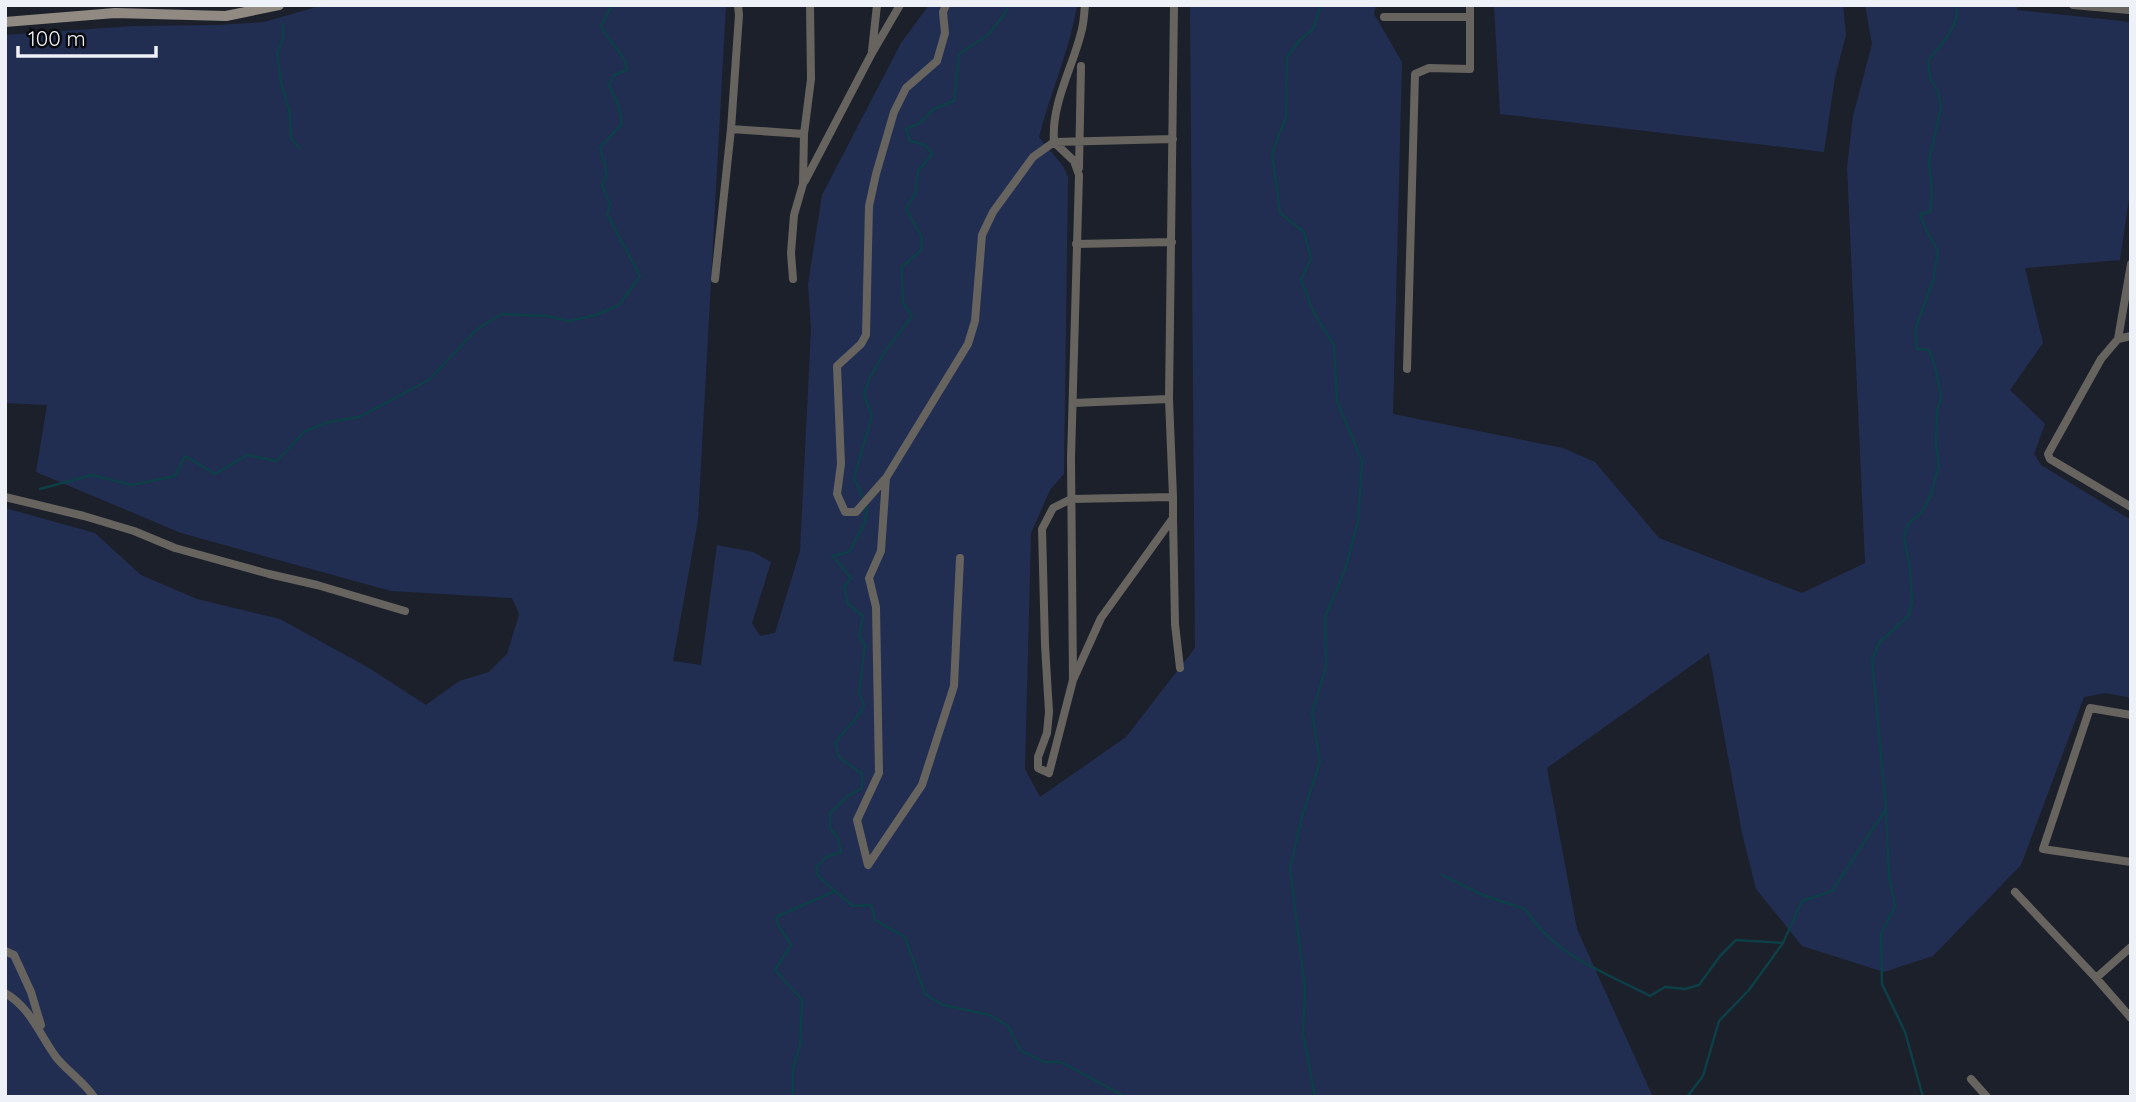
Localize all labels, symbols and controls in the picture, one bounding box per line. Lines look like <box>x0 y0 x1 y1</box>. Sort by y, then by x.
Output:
scale bar <box>18 14 156 58</box>
text: 100 m <box>28 25 86 51</box>

